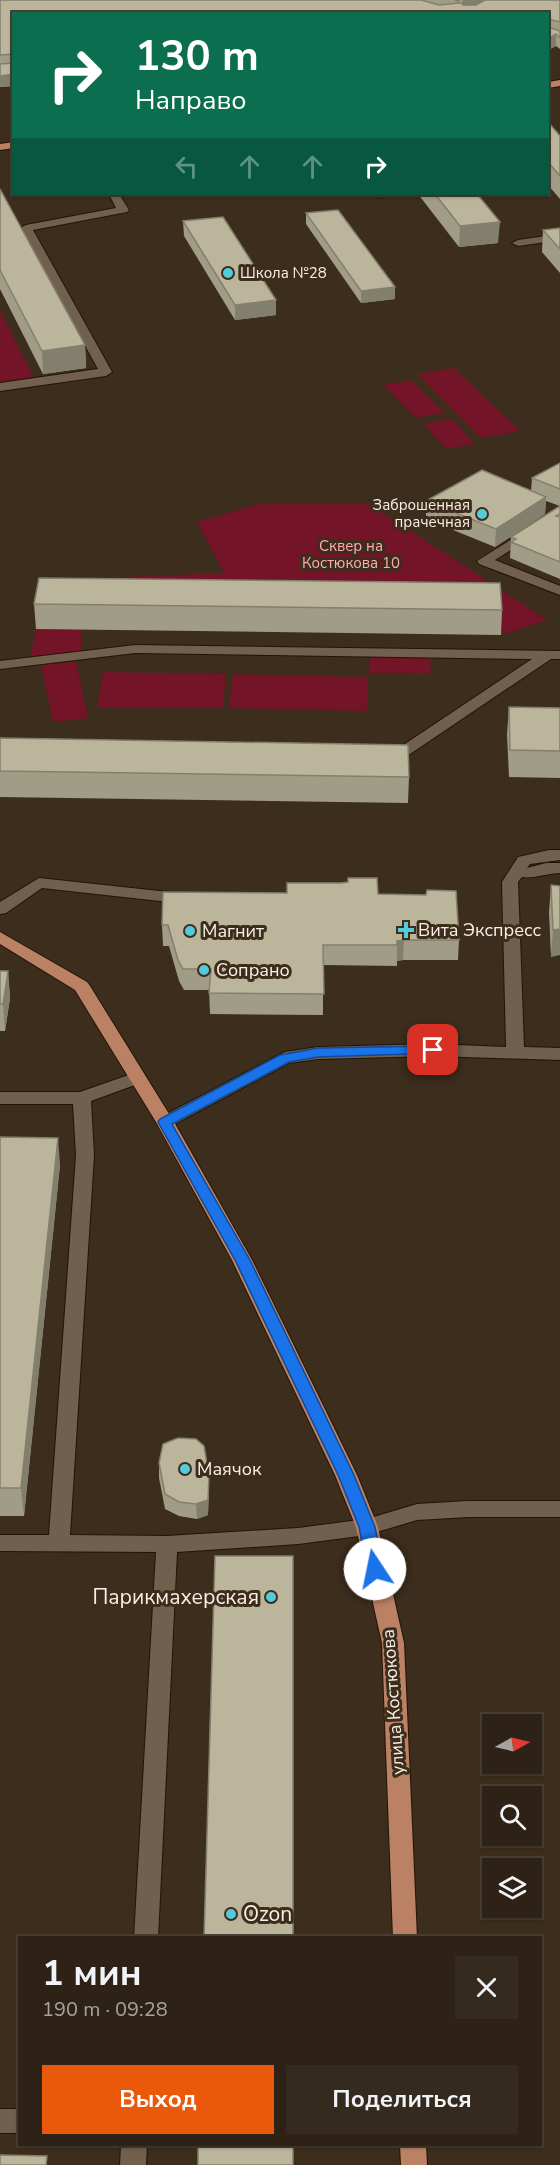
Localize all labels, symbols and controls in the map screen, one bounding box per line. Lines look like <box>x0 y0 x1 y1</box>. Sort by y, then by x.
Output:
text: 130 m <box>135 28 259 85</box>
icon: right <box>36 36 114 114</box>
text: Направо <box>135 82 246 119</box>
icon: left <box>170 150 203 183</box>
icon: ahead <box>233 150 266 183</box>
icon: ahead <box>296 150 329 183</box>
icon: right <box>359 150 392 183</box>
place label: Школа №28 <box>240 263 327 283</box>
marker: Школа №28 <box>221 266 235 280</box>
place label: Заброшенная прачечная <box>373 495 470 532</box>
marker: Заброшенная прачечная <box>475 507 489 521</box>
park label: Сквер на Костюкова 10 <box>302 536 400 573</box>
place label: Вита Экспресс <box>418 918 542 942</box>
place label: Магнит <box>202 919 264 943</box>
marker: Вита Экспресс <box>399 923 413 937</box>
marker: Магнит <box>183 924 197 938</box>
place label: Сопрано <box>216 958 290 982</box>
marker: Сопрано <box>197 963 211 977</box>
pin <box>407 1024 458 1075</box>
icon: arrive <box>416 1033 449 1066</box>
place label: Маячок <box>197 1457 262 1481</box>
marker: Маячок <box>178 1462 192 1476</box>
position arrow <box>343 1537 407 1601</box>
place label: Парикмахерская <box>92 1583 259 1611</box>
marker: Парикмахерская <box>264 1590 278 1604</box>
street label: улица Костюкова <box>376 1628 410 1776</box>
north arrow <box>482 1714 542 1774</box>
map controls <box>482 1714 542 1918</box>
button: search <box>482 1786 542 1846</box>
button: layers <box>482 1858 542 1918</box>
place label: Ozon <box>243 1900 292 1928</box>
marker: Ozon <box>224 1907 238 1921</box>
text: 1 мин <box>42 1949 142 1998</box>
button: close <box>455 1956 518 2019</box>
text: 190 m · 09:28 <box>42 1996 168 2023</box>
button: Выход <box>42 2065 274 2134</box>
button: Поделиться <box>286 2065 518 2134</box>

